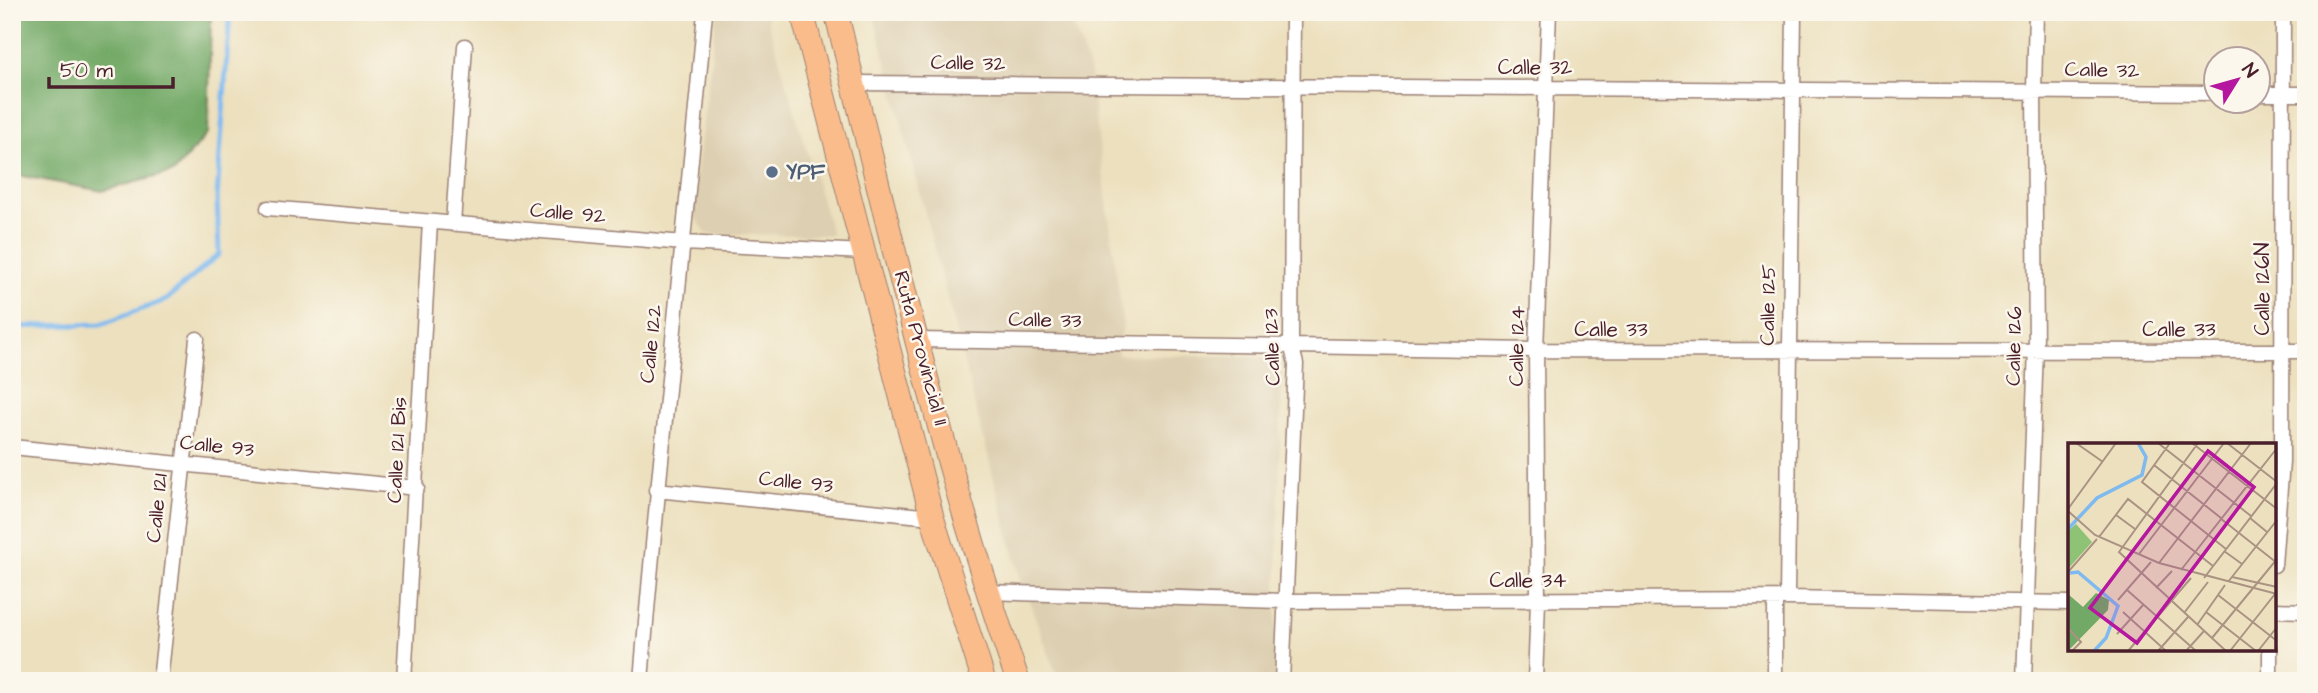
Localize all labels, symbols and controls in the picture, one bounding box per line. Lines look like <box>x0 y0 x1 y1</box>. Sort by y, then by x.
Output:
scale bar <box>49 46 173 90</box>
north arrow <box>2202 46 2272 116</box>
street label: Calle 32 <box>930 48 1006 78</box>
street label: Calle 32 <box>1498 53 1572 82</box>
street label: Calle 32 <box>2064 55 2140 85</box>
text: 50 m <box>60 56 114 85</box>
text: N <box>2235 58 2264 84</box>
place label: YPF <box>786 158 826 187</box>
marker: YPF <box>764 164 780 180</box>
street label: Calle 92 <box>529 195 607 231</box>
street label: Calle 126N <box>2248 243 2277 335</box>
street label: Calle 125 <box>1753 264 1783 346</box>
street label: Ruta Provincial 11 <box>886 268 956 429</box>
street label: Calle 122 <box>632 303 670 385</box>
street label: Calle 33 <box>1008 305 1082 335</box>
street label: Calle 124 <box>1502 305 1532 387</box>
street label: Calle 126 <box>1999 306 2029 386</box>
street label: Calle 123 <box>1256 308 1288 386</box>
street label: Calle 33 <box>1574 315 1648 344</box>
street label: Calle 33 <box>2142 315 2216 344</box>
street label: Calle 121 Bis <box>380 396 414 504</box>
street label: Calle 93 <box>178 428 256 464</box>
inset map <box>2068 443 2276 651</box>
street label: Calle 93 <box>757 464 835 500</box>
street label: Calle 121 <box>139 472 175 544</box>
street label: Calle 34 <box>1490 566 1566 595</box>

